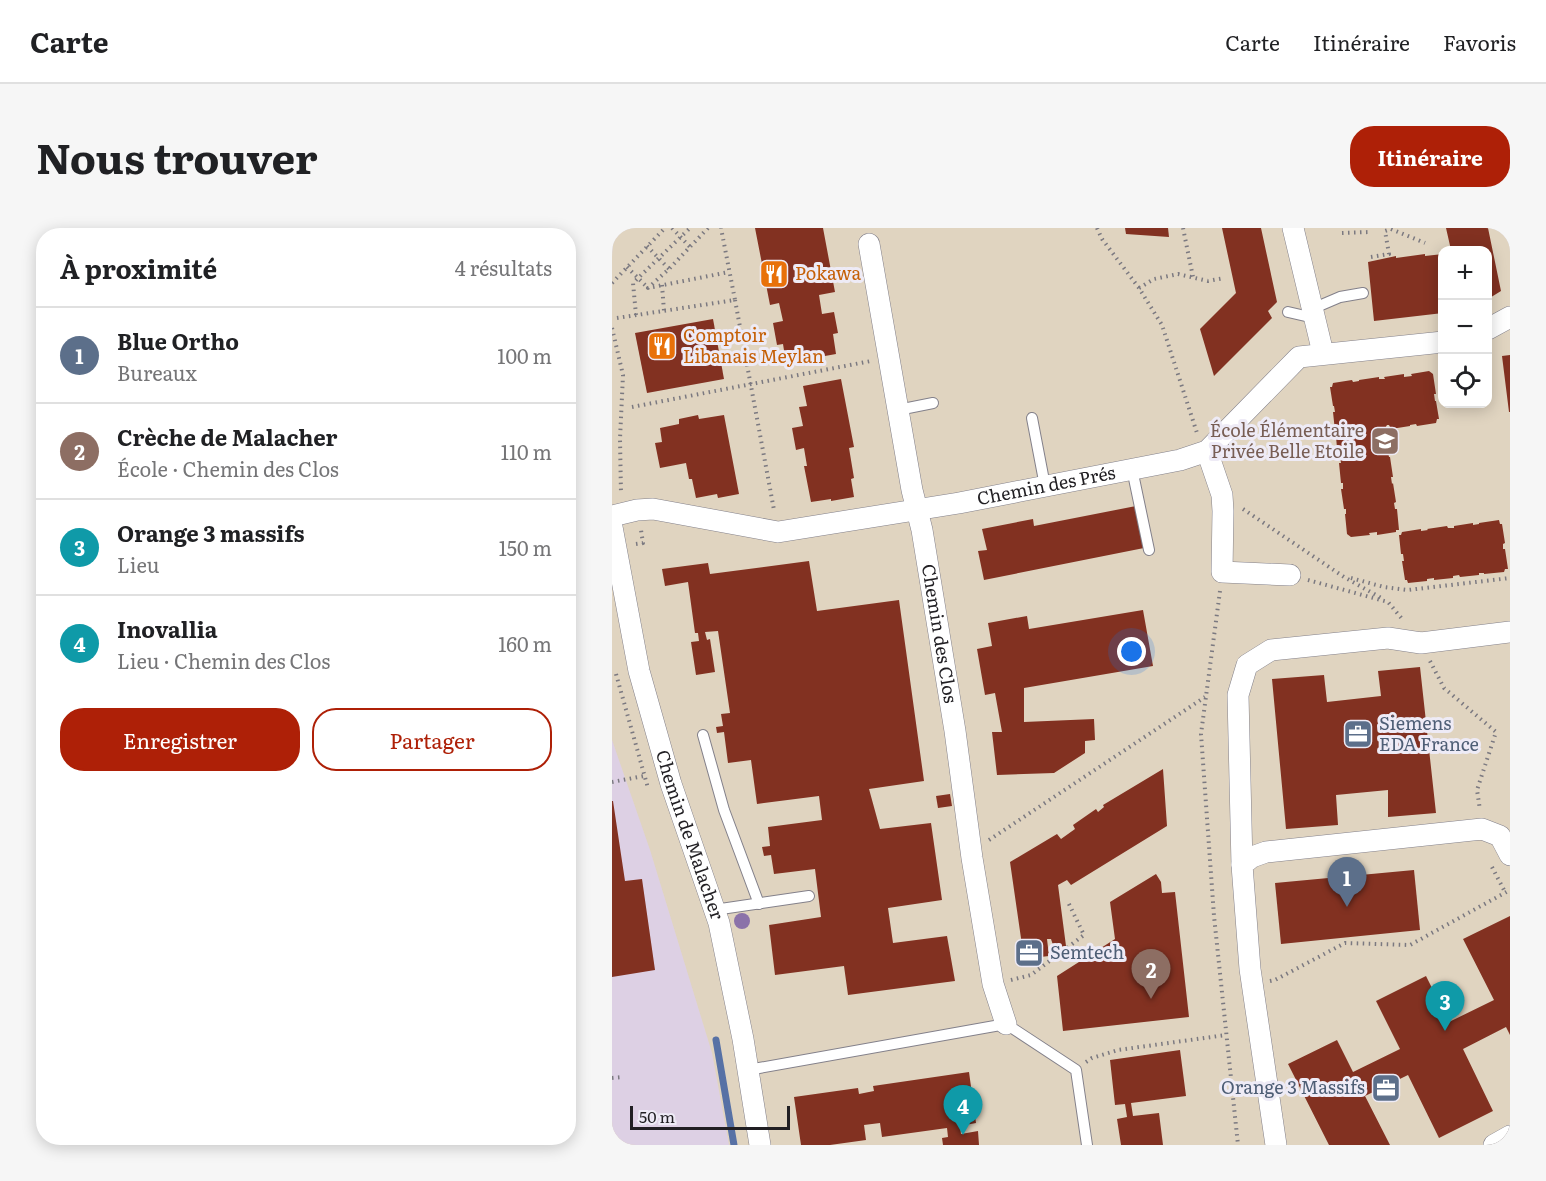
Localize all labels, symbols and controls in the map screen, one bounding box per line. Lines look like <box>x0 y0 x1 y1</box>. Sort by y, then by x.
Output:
text: Carte <box>30 20 109 62</box>
text: Carte <box>1225 26 1280 57</box>
text: Itinéraire <box>1313 26 1410 57</box>
text: Favoris <box>1443 26 1516 57</box>
text: Nous trouver <box>36 125 318 187</box>
button: Itinéraire <box>1350 126 1510 187</box>
map controls <box>1438 246 1492 408</box>
button: + <box>1438 246 1492 300</box>
text: À proximité <box>60 248 217 287</box>
text: 4 résultats <box>455 252 552 282</box>
restaurant icon: Pokawa <box>758 258 790 290</box>
place label: Pokawa <box>795 259 861 286</box>
button: − <box>1438 300 1492 354</box>
place label: Comptoir Libanais Meylan <box>683 321 824 369</box>
text: Blue Ortho <box>117 324 239 357</box>
restaurant icon: Comptoir Libanais Meylan <box>646 330 678 362</box>
text: 1 <box>75 340 84 370</box>
text: 100 m <box>497 340 552 370</box>
button: locate <box>1438 354 1492 408</box>
text: Bureaux <box>117 357 197 387</box>
place label: École Élémentaire Privée Belle Etoile <box>1210 416 1364 464</box>
text: Crèche de Malacher <box>117 420 338 453</box>
school or university icon: École Élémentaire Privée Belle Etoile <box>1369 425 1401 457</box>
text: 2 <box>74 436 85 466</box>
text: 110 m <box>501 436 552 466</box>
text: École · Chemin des Clos <box>117 453 339 483</box>
street label: Chemin des Prés <box>974 458 1117 511</box>
text: Orange 3 massifs <box>117 516 305 549</box>
text: 3 <box>74 532 85 562</box>
text: 150 m <box>499 532 552 562</box>
text: Lieu <box>117 549 159 579</box>
street label: Chemin des Clos <box>916 562 965 705</box>
text: Inovallia <box>117 612 217 645</box>
text: 4 <box>73 628 86 658</box>
text: 160 m <box>498 628 552 658</box>
your location <box>1117 637 1146 666</box>
text: Lieu · Chemin des Clos <box>117 645 330 675</box>
button: Enregistrer <box>60 708 300 771</box>
button: Partager <box>312 708 552 771</box>
place label: Siemens EDA France <box>1379 709 1479 757</box>
office icon: Siemens EDA France <box>1342 718 1374 750</box>
street label: Chemin de Malacher <box>650 746 732 923</box>
pin: 1 <box>1328 858 1366 907</box>
office icon: Semtech <box>1013 937 1045 969</box>
place label: Semtech <box>1050 938 1124 965</box>
pin: 2 <box>1132 950 1170 999</box>
pin: 3 <box>1426 982 1464 1031</box>
office icon: Orange 3 Massifs <box>1370 1072 1402 1104</box>
place label: Orange 3 Massifs <box>1221 1073 1365 1100</box>
pin: 4 <box>944 1086 982 1135</box>
scale bar <box>630 1103 790 1130</box>
text: 50 m <box>639 1104 675 1128</box>

